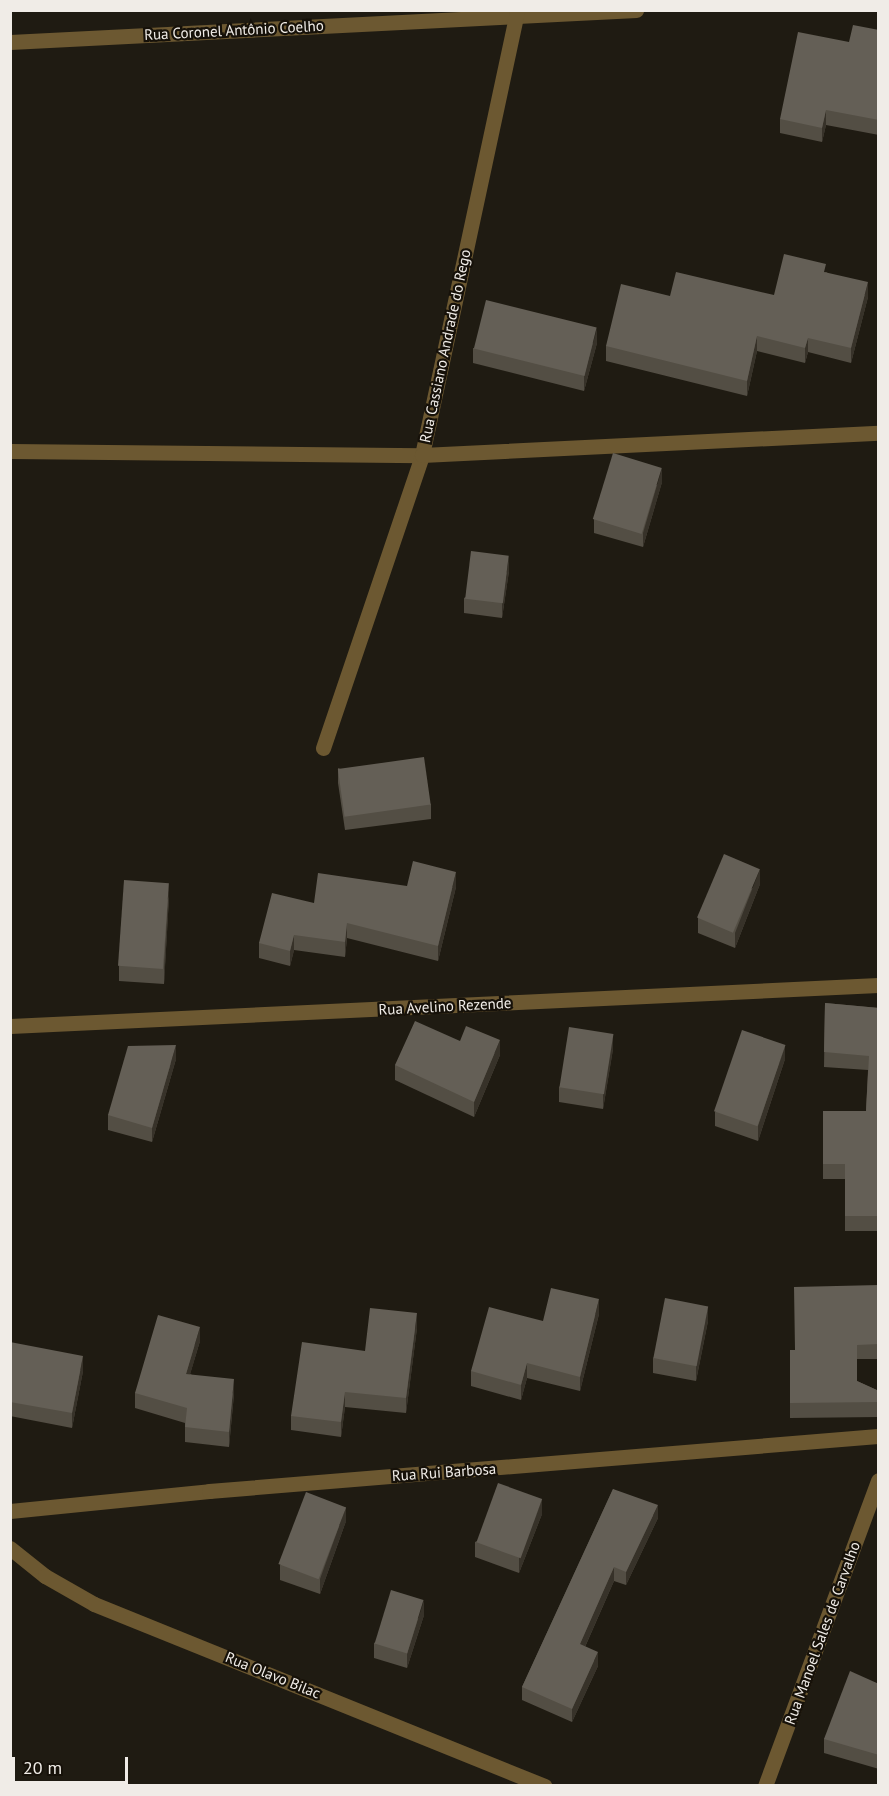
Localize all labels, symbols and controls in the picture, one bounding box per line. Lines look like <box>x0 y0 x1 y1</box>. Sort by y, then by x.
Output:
street label: Rua Coronel Antônio Coelho <box>144 16 324 44</box>
street label: Rua Cassiano Andrade do Rego <box>416 248 474 444</box>
street label: Rua Avelino Rezende <box>378 994 512 1018</box>
street label: Rua Rui Barbosa <box>391 1459 497 1485</box>
street label: Rua Manoel Sales de Carvalho <box>780 1539 864 1727</box>
street label: Rua Olavo Bilac <box>223 1648 323 1702</box>
scale bar <box>15 1745 130 1783</box>
text: 20 m <box>23 1756 62 1779</box>

